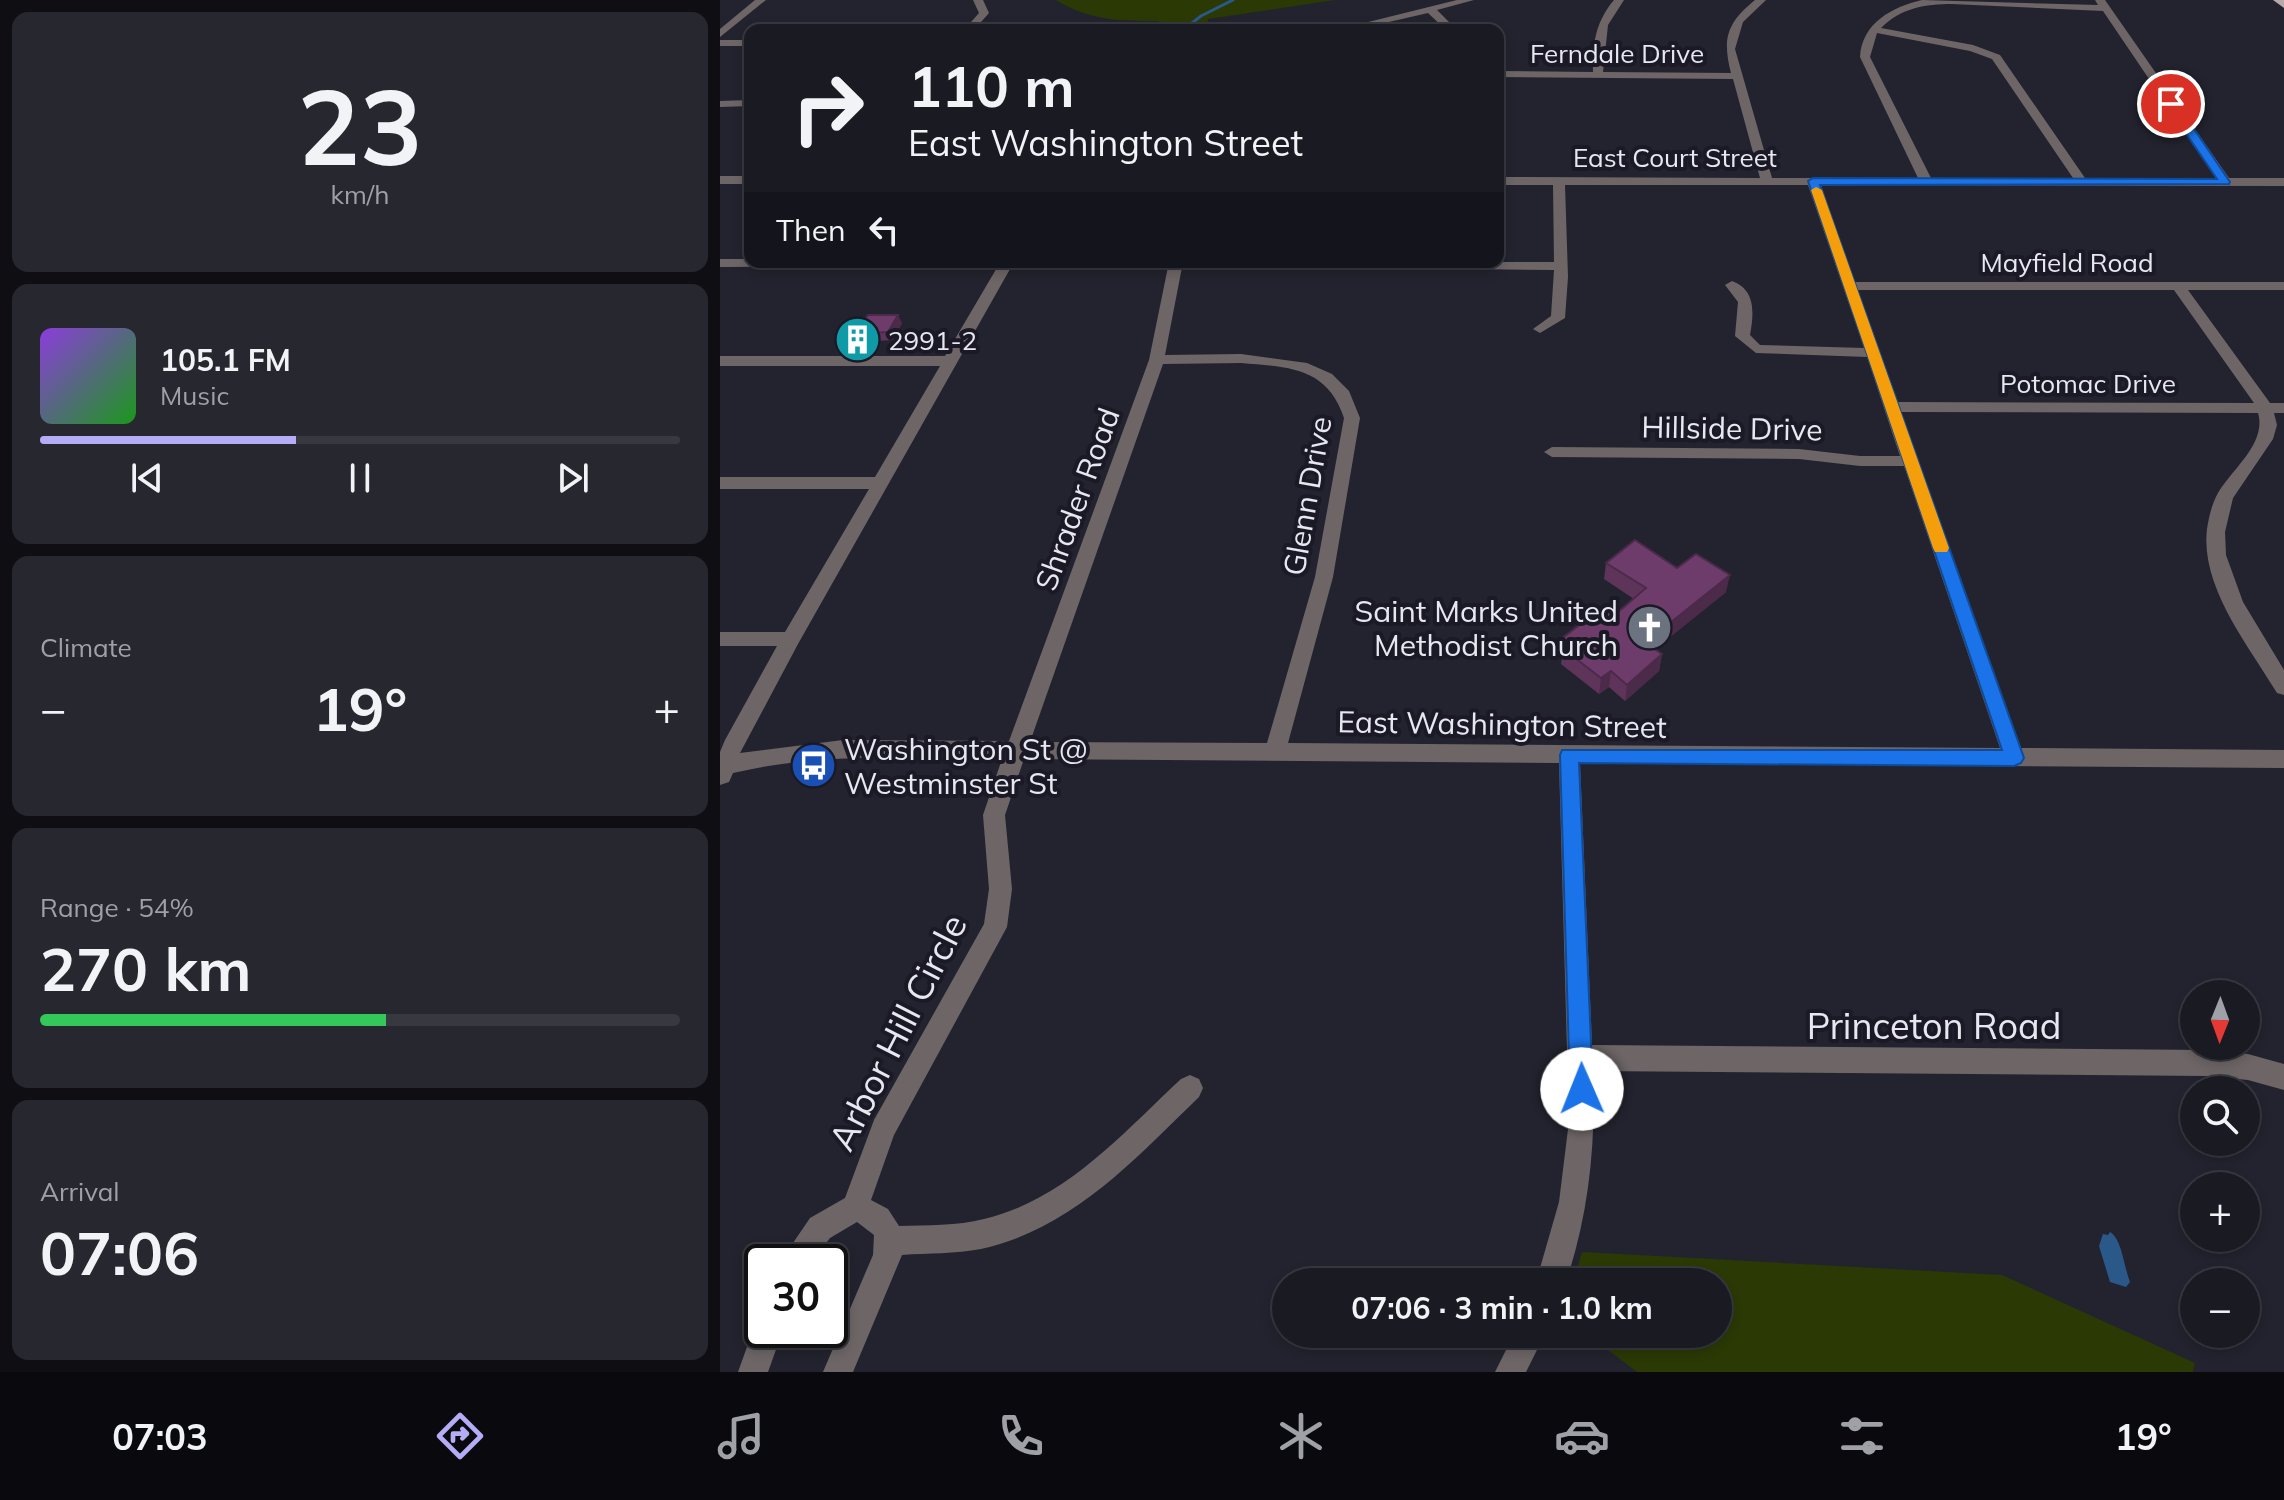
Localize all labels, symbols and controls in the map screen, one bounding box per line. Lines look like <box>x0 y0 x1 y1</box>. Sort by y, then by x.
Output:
street label: Ferndale Drive <box>1530 37 1704 70</box>
text: 110 m <box>908 51 1075 121</box>
icon: right <box>776 56 880 160</box>
text: 23 <box>298 60 422 191</box>
pin <box>2137 70 2205 138</box>
icon: arrive <box>2149 82 2193 126</box>
text: East Washington Street <box>908 120 1303 165</box>
street label: East Court Street <box>1573 141 1777 174</box>
text: km/h <box>331 178 389 211</box>
icon: left <box>862 208 906 252</box>
text: Then <box>776 211 846 249</box>
street label: Mayfield Road <box>1980 246 2154 279</box>
building icon: 2991-2 <box>833 316 881 364</box>
place label: 2991-2 <box>888 324 977 357</box>
text: 105.1 FM <box>160 341 291 379</box>
street label: Potomac Drive <box>2000 367 2176 400</box>
text: Music <box>160 379 229 412</box>
street label: Shrader Road <box>1026 402 1128 596</box>
street label: Hillside Drive <box>1641 407 1823 449</box>
street label: Glenn Drive <box>1274 413 1340 579</box>
icon: previous <box>125 456 169 500</box>
icon: pause <box>338 456 382 500</box>
icon: next <box>551 456 595 500</box>
place label: Saint Marks United Methodist Church <box>1354 592 1618 664</box>
church icon: Saint Marks United Methodist Church <box>1625 604 1673 652</box>
text: Climate <box>40 631 132 664</box>
text: 19° <box>313 671 407 746</box>
text: − <box>40 681 66 736</box>
text: + <box>654 681 680 736</box>
street label: East Washington Street <box>1337 702 1667 746</box>
place label: Washington St @ Westminster St <box>844 730 1088 802</box>
bus stop icon: Washington St @ Westminster St <box>789 742 837 790</box>
text: Range · 54% <box>40 891 194 924</box>
street label: Arbor Hill Circle <box>818 906 976 1158</box>
text: 270 km <box>40 931 252 1006</box>
north arrow <box>2180 980 2260 1060</box>
map controls <box>2180 980 2260 1348</box>
street label: Princeton Road <box>1807 1003 2061 1048</box>
position arrow <box>1540 1047 1624 1131</box>
button: search <box>2180 1076 2260 1156</box>
button: + <box>2180 1172 2260 1252</box>
text: Arrival <box>40 1175 120 1208</box>
text: 07:06 <box>40 1215 199 1290</box>
speed limit sign: 30 <box>744 1244 848 1348</box>
button: − <box>2180 1268 2260 1348</box>
text: 07:06 · 3 min · 1.0 km <box>1351 1289 1653 1327</box>
icon: directions <box>432 1408 488 1464</box>
icon: music <box>713 1408 769 1464</box>
icon: phone <box>993 1408 1049 1464</box>
icon: climate <box>1273 1408 1329 1464</box>
icon: car <box>1554 1408 1610 1464</box>
icon: filters <box>1834 1408 1890 1464</box>
text: 07:03 <box>112 1414 208 1459</box>
text: 19° <box>2115 1414 2172 1459</box>

